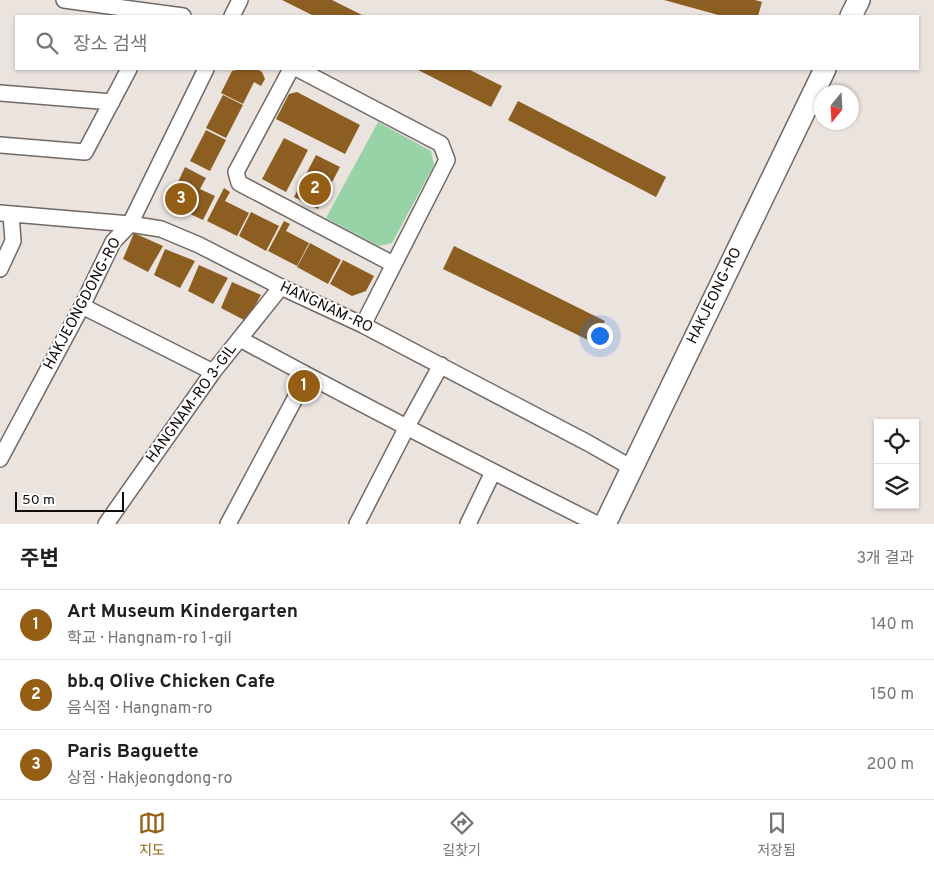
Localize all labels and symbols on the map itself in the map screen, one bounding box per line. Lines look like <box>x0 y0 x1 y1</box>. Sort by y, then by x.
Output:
north arrow <box>814 85 859 130</box>
pin: 2 <box>299 170 331 208</box>
pin: 3 <box>165 180 197 218</box>
street label: HAKJEONGDONG-RO <box>40 235 126 373</box>
street label: HAKJEONG-RO <box>683 245 747 347</box>
street label: HANGNAM-RO <box>276 278 376 338</box>
your location <box>587 323 613 349</box>
street label: HANGNAM-RO 3-GIL <box>143 341 241 467</box>
pin: 1 <box>288 367 320 405</box>
scale bar <box>15 489 124 512</box>

